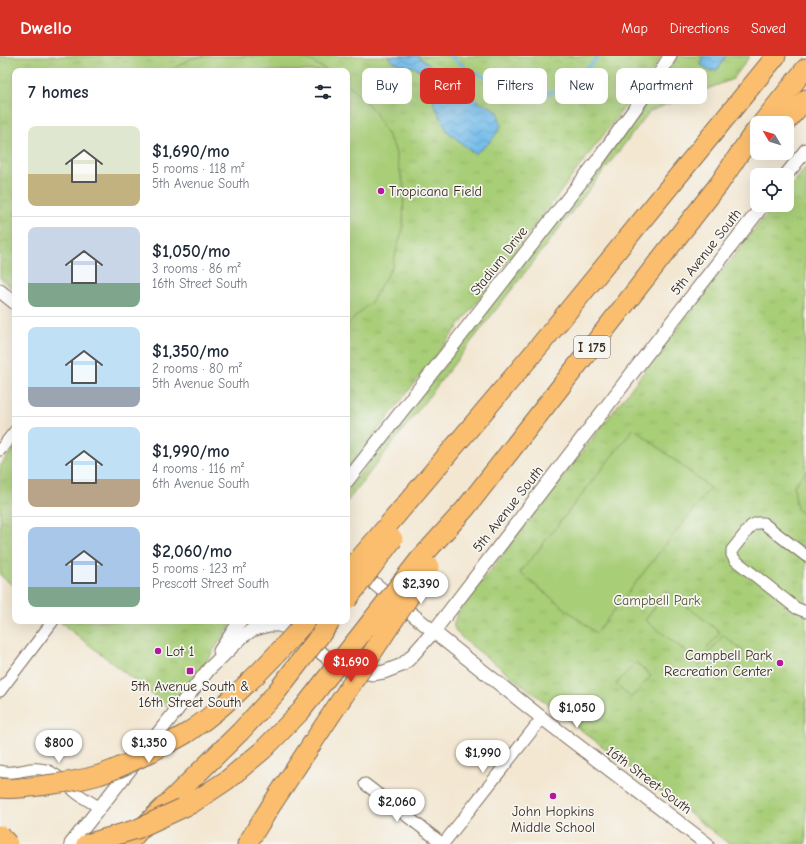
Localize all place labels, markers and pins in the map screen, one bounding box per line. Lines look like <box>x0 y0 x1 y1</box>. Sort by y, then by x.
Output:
place label: Tropicana Field <box>389 183 482 200</box>
marker: Tropicana Field <box>376 186 386 196</box>
pin: $2,390 <box>388 571 454 605</box>
place label: Lot 1 <box>166 643 194 660</box>
marker: Lot 1 <box>153 646 163 656</box>
place label: Campbell Park Recreation Center <box>664 647 772 680</box>
pin: $1,690 <box>318 649 384 683</box>
marker: Campbell Park Recreation Center <box>775 658 785 668</box>
marker: 5th Avenue South & 16th Street South <box>185 666 195 676</box>
place label: 5th Avenue South & 16th Street South <box>131 678 249 711</box>
pin: $1,050 <box>544 695 610 729</box>
pin: $800 <box>35 730 83 764</box>
pin: $1,350 <box>116 730 182 764</box>
pin: $1,990 <box>450 740 516 774</box>
pin: $2,060 <box>364 789 430 823</box>
marker: John Hopkins Middle School <box>548 791 558 801</box>
place label: John Hopkins Middle School <box>511 803 595 836</box>

